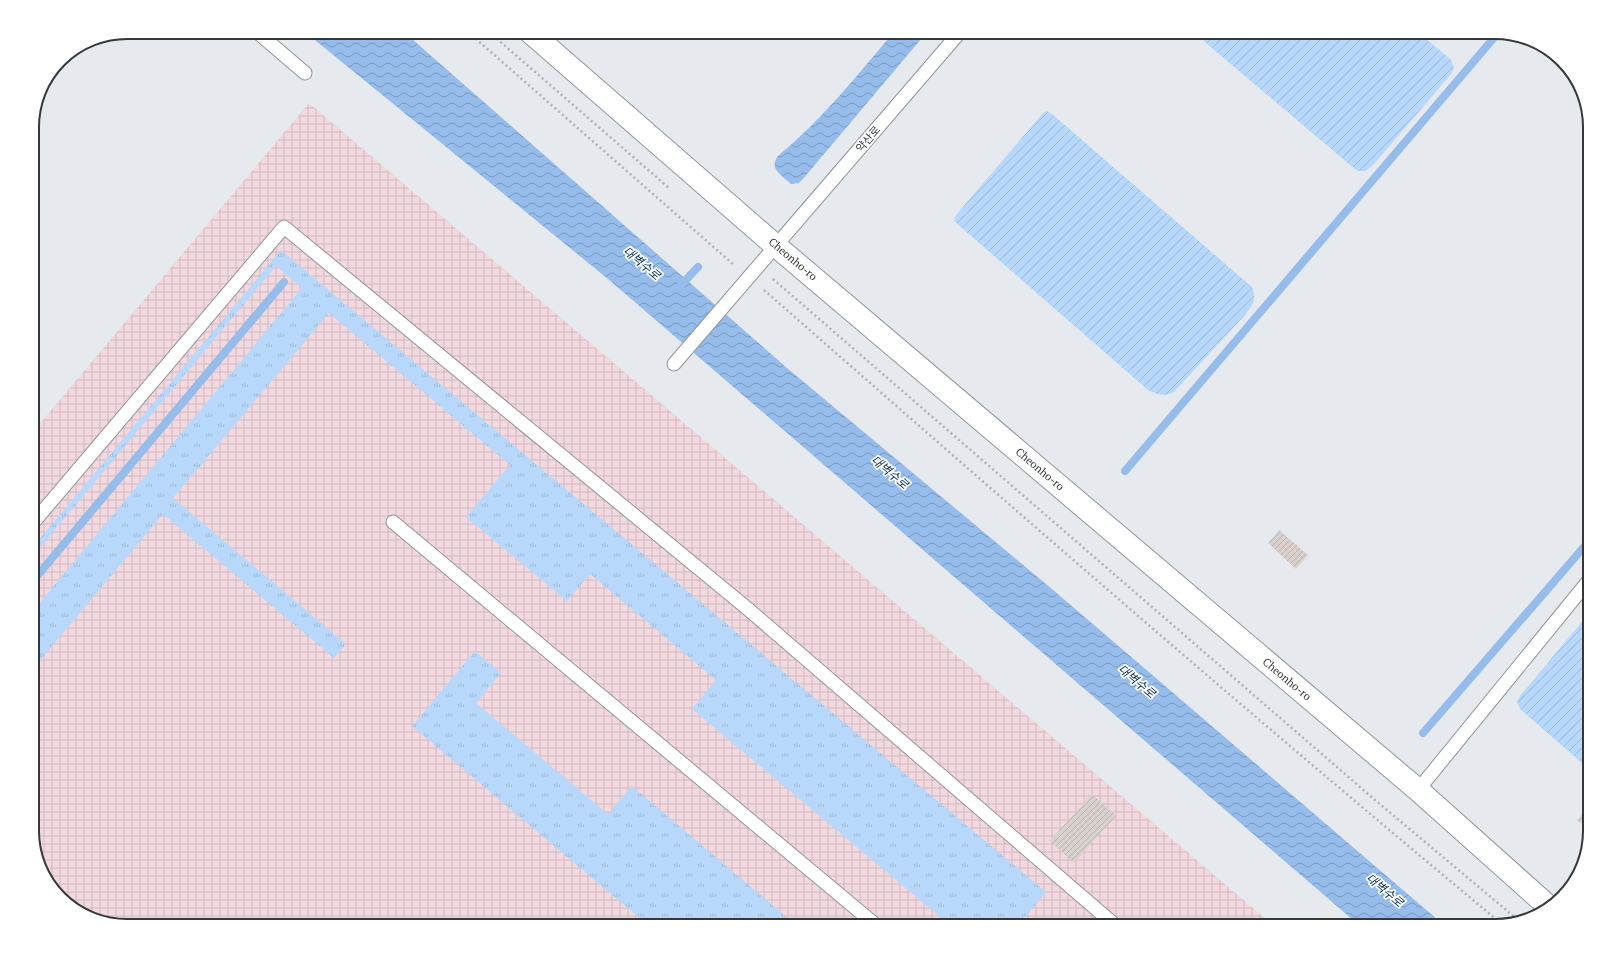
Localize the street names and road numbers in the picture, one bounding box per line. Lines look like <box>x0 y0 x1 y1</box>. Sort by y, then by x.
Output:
street label: 약산로 <box>853 123 883 155</box>
street label: Cheonho-ro <box>766 235 820 283</box>
street label: Cheonho-ro <box>1013 445 1067 493</box>
street label: Cheonho-ro <box>1260 655 1314 703</box>

